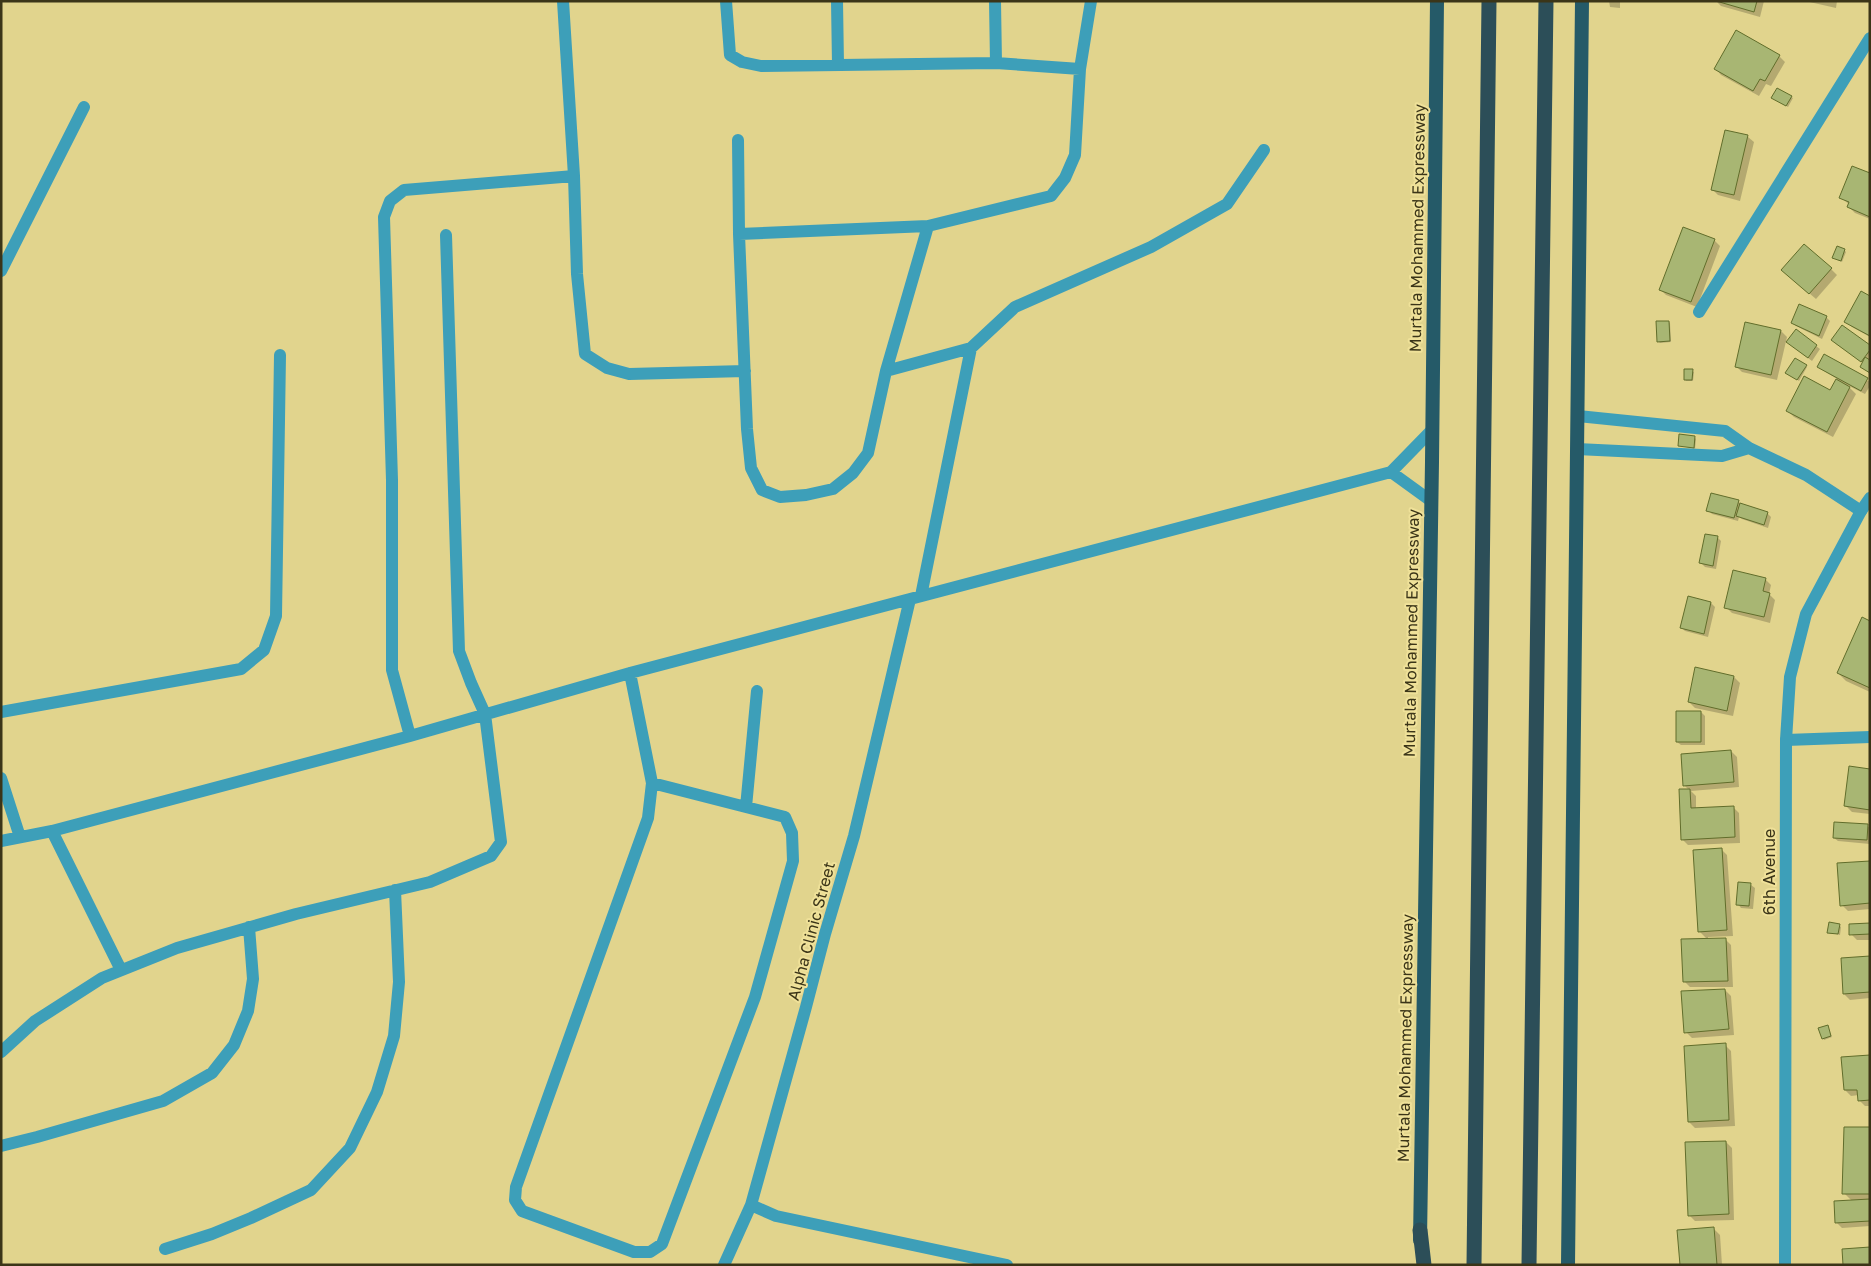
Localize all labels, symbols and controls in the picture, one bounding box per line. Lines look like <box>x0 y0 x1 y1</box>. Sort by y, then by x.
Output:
street label: Murtala Mohammed Expressway <box>1405 104 1429 352</box>
street label: Murtala Mohammed Expressway <box>1399 509 1423 757</box>
street label: 6th Avenue <box>1759 829 1779 915</box>
street label: Alpha Clinic Street <box>783 859 839 1003</box>
street label: Murtala Mohammed Expressway <box>1393 914 1417 1162</box>

